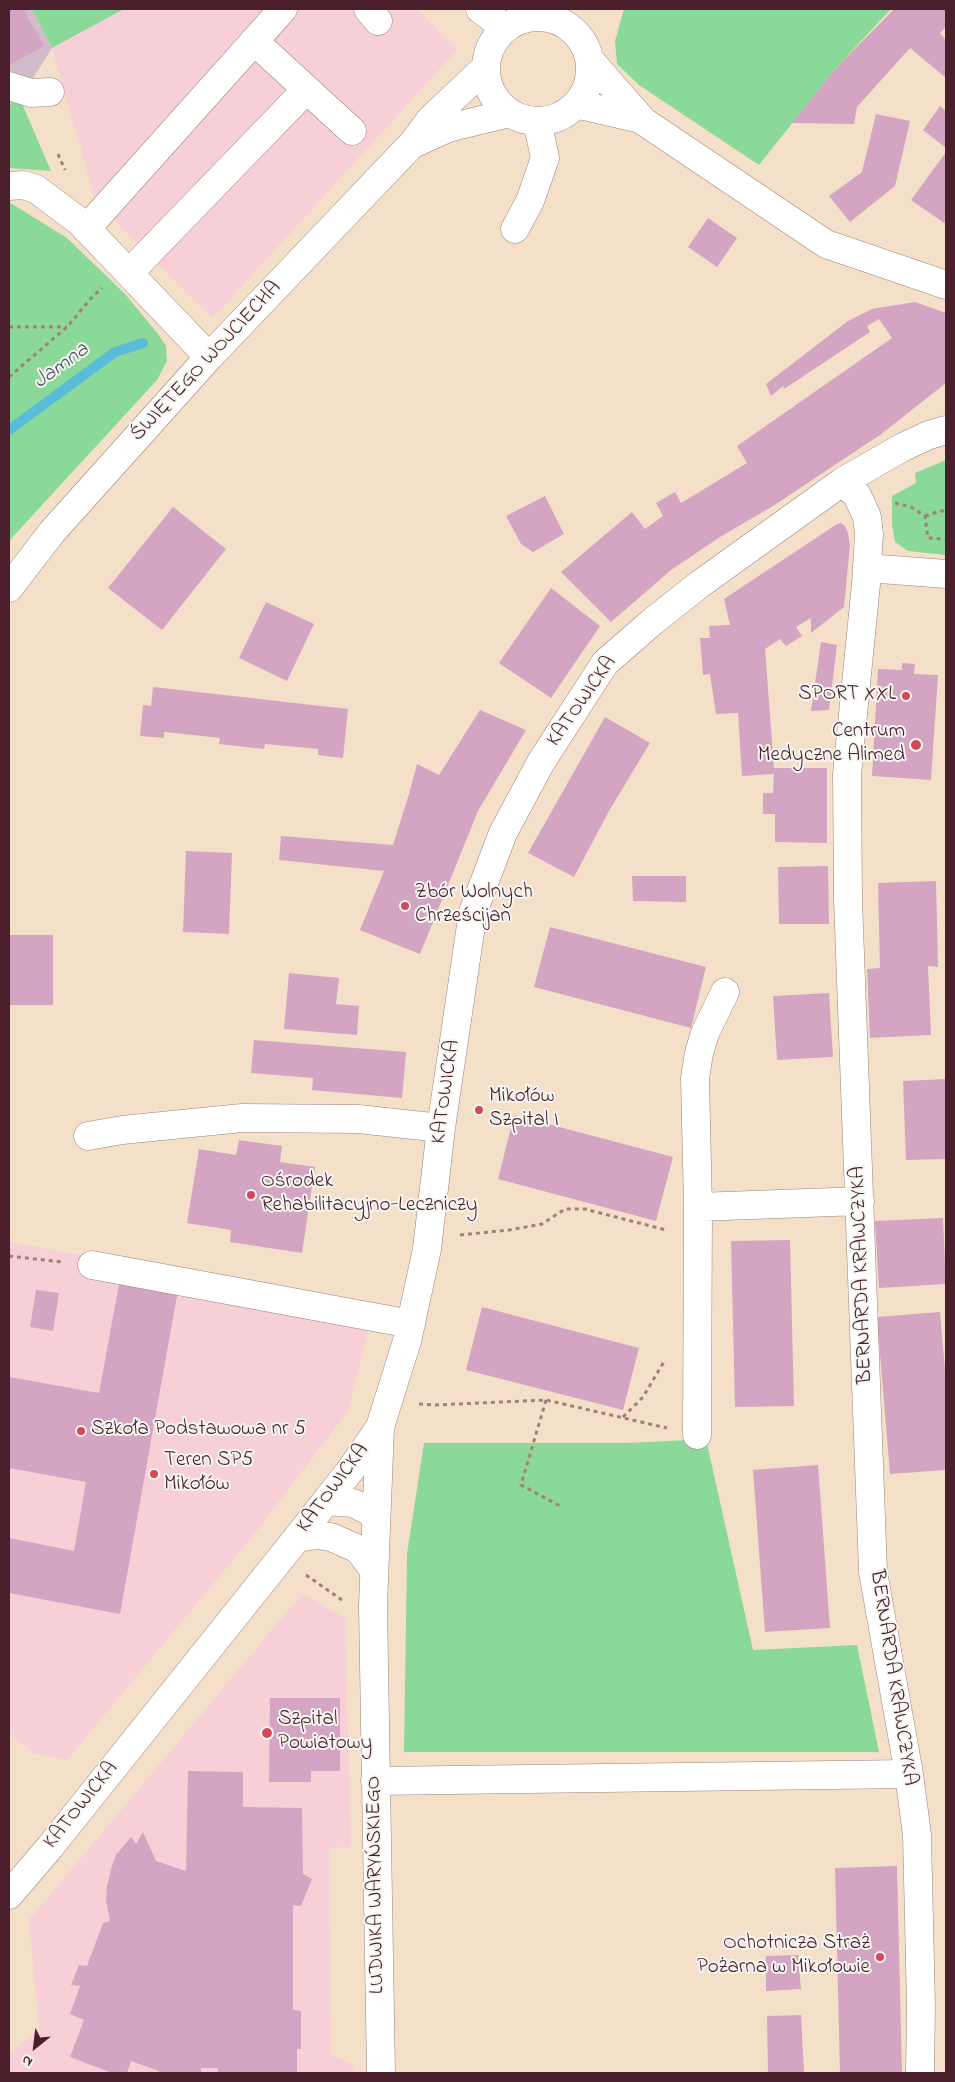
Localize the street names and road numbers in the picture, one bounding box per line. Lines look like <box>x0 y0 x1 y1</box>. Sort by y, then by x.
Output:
street label: ŚWIĘTEGO WOJCIECHA <box>126 277 288 447</box>
street label: KATOWICKA <box>543 652 623 752</box>
street label: KATOWICKA <box>427 1038 467 1146</box>
street label: BERNARDA KRAWCZYKA <box>847 1166 879 1384</box>
street label: KATOWICKA <box>292 1440 376 1538</box>
street label: BERNARDA KRAWCZYKA <box>863 1568 921 1788</box>
street label: KATOWICKA <box>39 1757 125 1855</box>
street label: LUDWIKA WARYŃSKIEGO <box>362 1776 392 1994</box>

